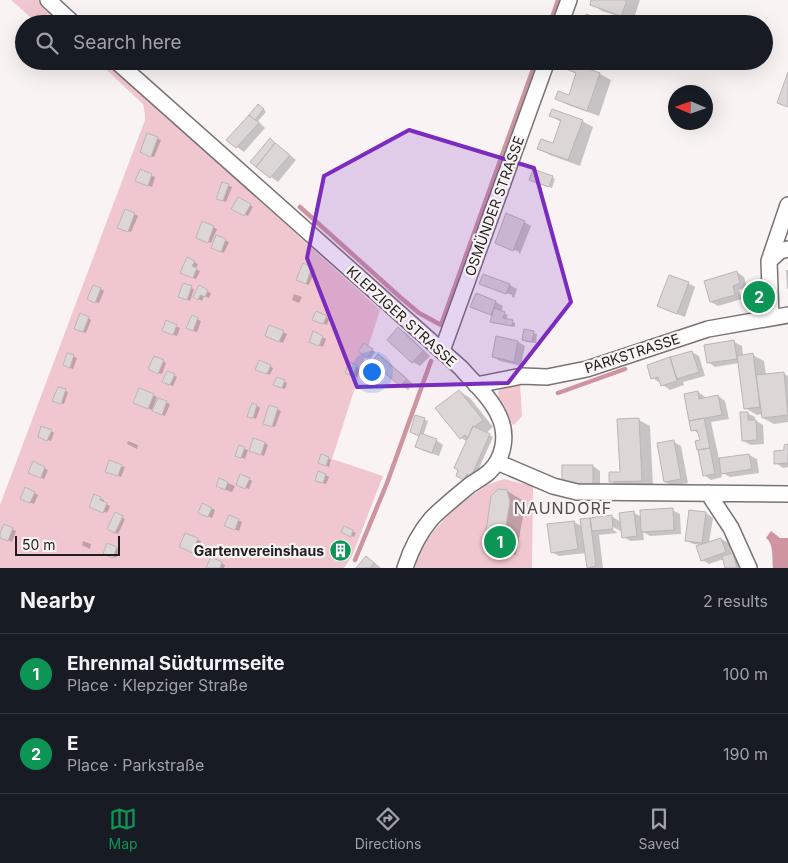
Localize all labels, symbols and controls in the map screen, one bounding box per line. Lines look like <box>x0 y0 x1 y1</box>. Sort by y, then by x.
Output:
search box <box>15 15 773 70</box>
icon: search <box>33 29 61 57</box>
text: Search here <box>73 31 182 54</box>
north arrow <box>668 85 713 130</box>
street label: OSMÜNDER STRASSE <box>461 134 527 278</box>
street label: KLEPZIGER STRASSE <box>344 262 460 370</box>
pin: 2 <box>743 278 775 316</box>
street label: PARKSTRASSE <box>582 330 682 376</box>
your location <box>359 359 385 385</box>
district label: NAUNDORF <box>514 498 612 518</box>
pin: 1 <box>484 523 516 561</box>
scale bar <box>15 533 120 556</box>
text: 50 m <box>22 536 56 553</box>
building icon: Gartenvereinshaus <box>328 538 352 562</box>
place label: Gartenvereinshaus <box>194 542 324 559</box>
text: Nearby <box>20 588 95 613</box>
text: 2 results <box>703 591 768 611</box>
text: Ehrenmal Südturmseite <box>67 652 285 675</box>
text: 1 <box>33 664 39 684</box>
text: 100 m <box>723 664 768 684</box>
text: Place · Klepziger Straße <box>67 675 248 695</box>
text: E <box>67 732 79 755</box>
text: 2 <box>31 744 41 764</box>
text: 190 m <box>723 744 768 764</box>
text: Place · Parkstraße <box>67 755 204 775</box>
tab: Map <box>109 805 138 852</box>
tab: Directions <box>355 805 421 852</box>
tab: Saved <box>638 805 679 852</box>

